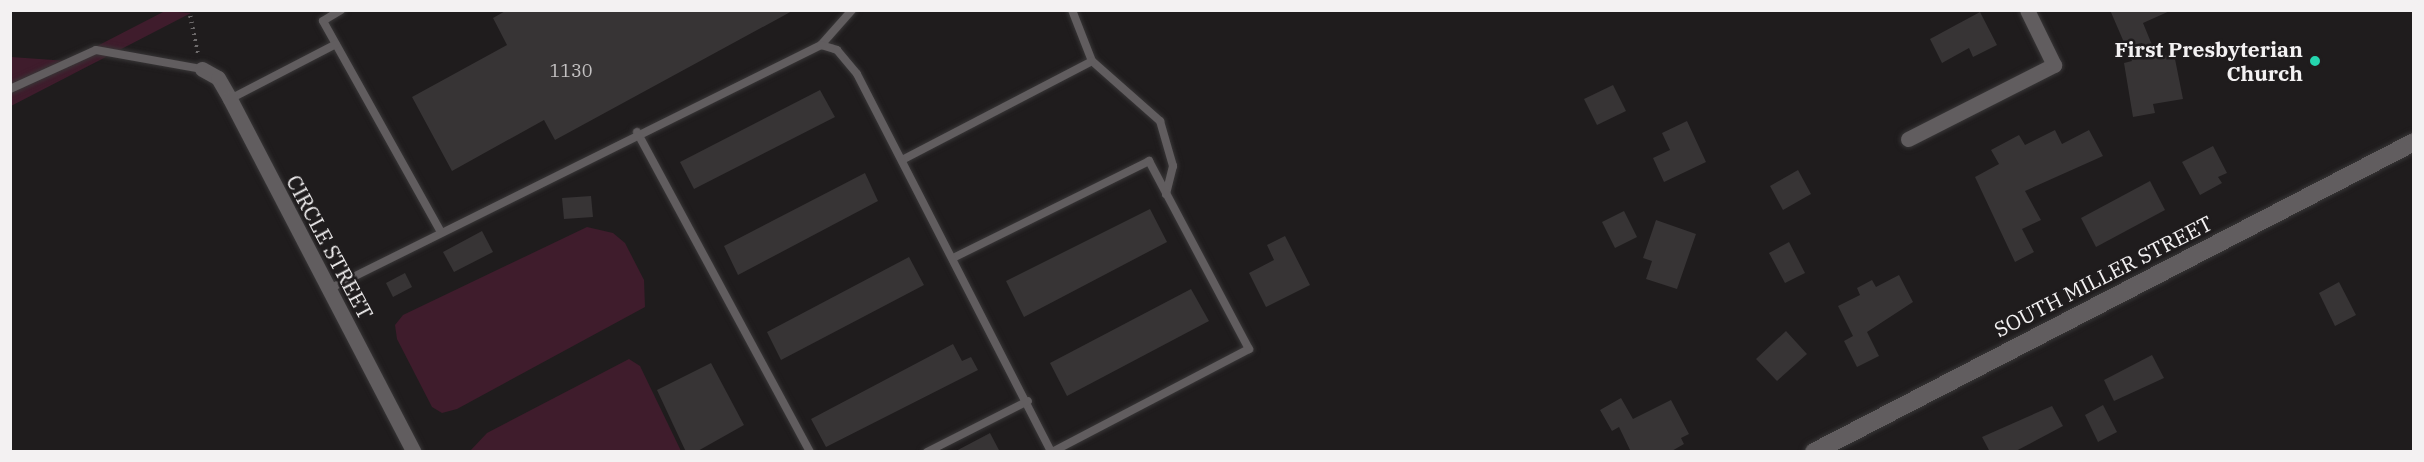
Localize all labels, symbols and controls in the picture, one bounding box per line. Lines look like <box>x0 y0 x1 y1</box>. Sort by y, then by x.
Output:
place label: First Presbyterian Church <box>2115 36 2303 86</box>
marker: First Presbyterian Church <box>2308 54 2322 68</box>
house number: 1130 <box>549 60 593 82</box>
street label: CIRCLE STREET <box>281 171 379 323</box>
street label: SOUTH MILLER STREET <box>1990 210 2216 342</box>

